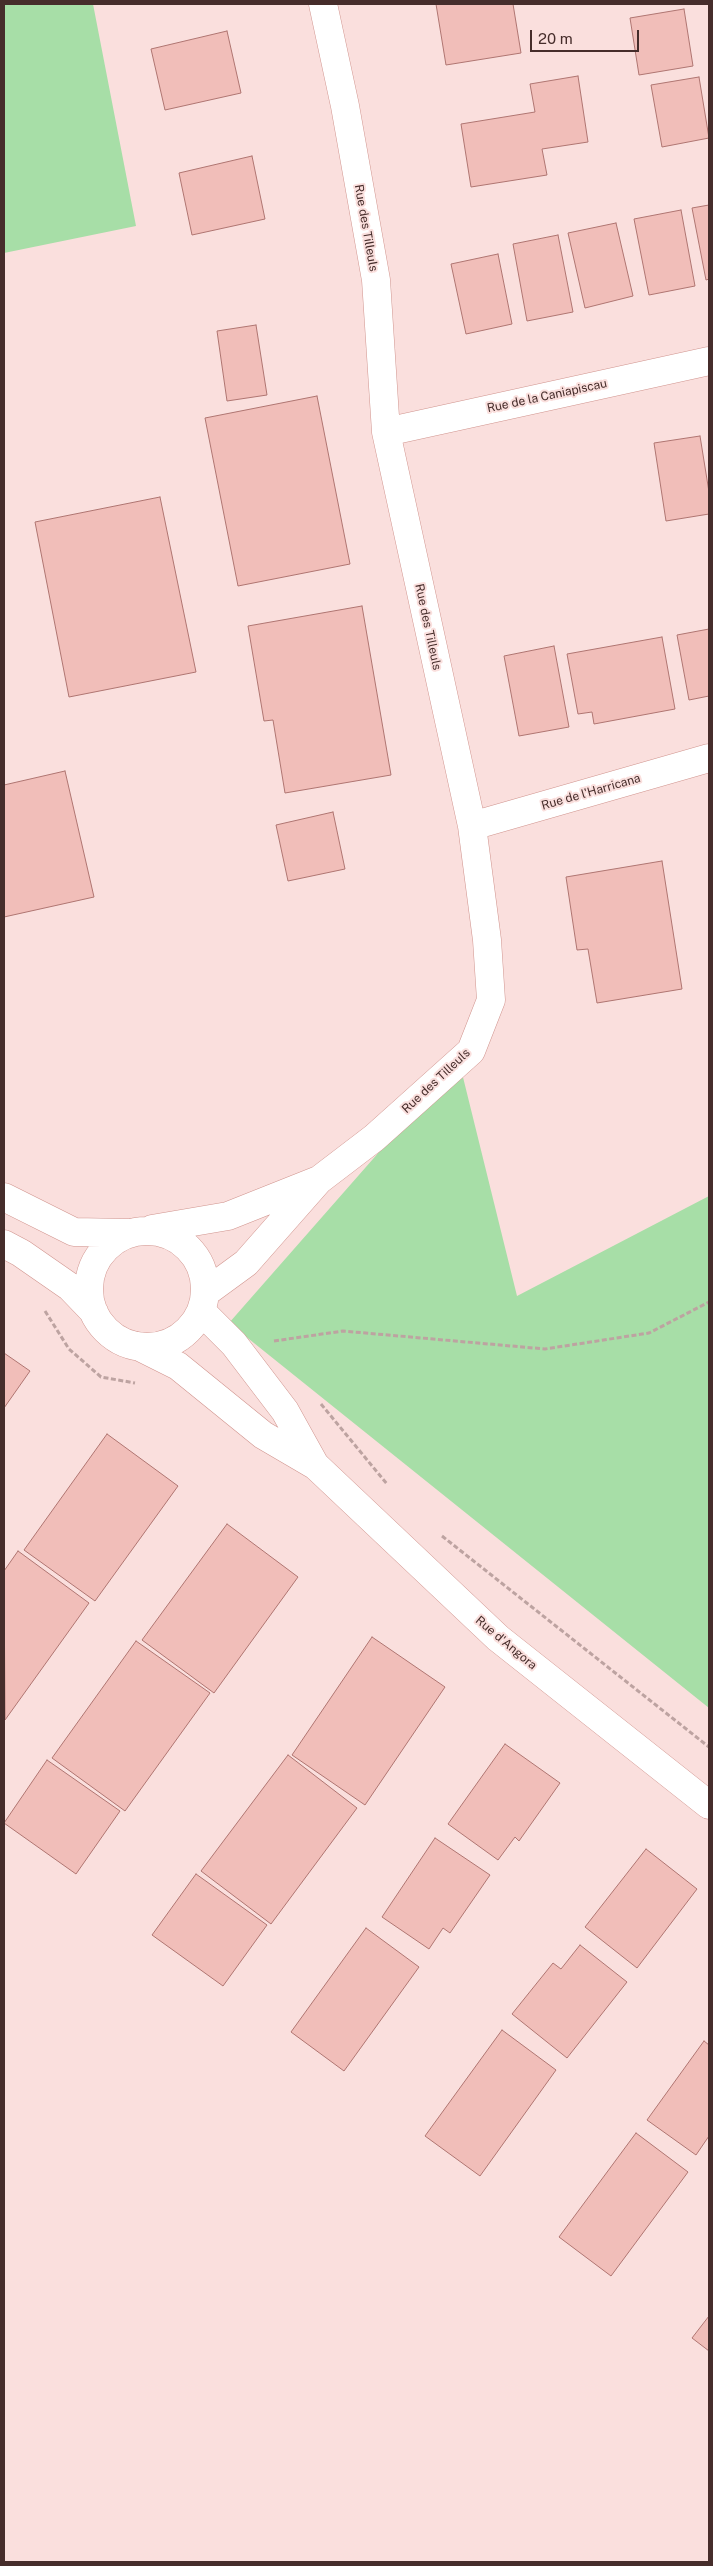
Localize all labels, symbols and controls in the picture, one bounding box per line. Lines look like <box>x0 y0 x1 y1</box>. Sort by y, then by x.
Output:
scale bar <box>533 20 642 52</box>
text: 20 m <box>538 30 573 47</box>
street label: Rue des Tilleuls <box>351 183 381 273</box>
street label: Rue de la Caniapiscau <box>486 376 608 416</box>
street label: Rue des Tilleuls <box>412 583 444 671</box>
street label: Rue de l'Harricana <box>540 771 642 813</box>
street label: Rue des Tilleuls <box>399 1046 473 1116</box>
street label: Rue d'Angora <box>473 1613 539 1673</box>

